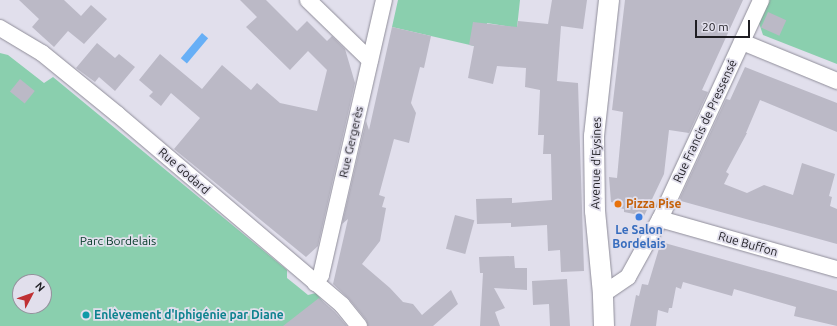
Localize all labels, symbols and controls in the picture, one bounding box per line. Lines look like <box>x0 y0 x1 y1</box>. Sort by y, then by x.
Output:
scale bar <box>697 12 752 38</box>
text: 20 m <box>702 20 729 33</box>
street label: Rue Francis de Pressensé <box>670 57 740 185</box>
street label: Rue Gergerès <box>336 105 366 179</box>
street label: Avenue d'Eysines <box>588 117 604 209</box>
street label: Rue Godard <box>155 145 213 197</box>
place label: Pizza Pise <box>626 197 681 211</box>
marker: Pizza Pise <box>613 199 623 209</box>
marker: Le Salon Bordelais <box>634 212 644 222</box>
place label: Le Salon Bordelais <box>612 223 666 251</box>
street label: Rue Buffon <box>717 229 779 259</box>
park label: Parc Bordelais <box>80 234 156 248</box>
north arrow <box>12 274 52 314</box>
text: N <box>33 280 48 294</box>
place label: Enlèvement d'Iphigénie par Diane <box>94 308 284 322</box>
marker: Enlèvement d'Iphigénie par Diane <box>81 310 91 320</box>

